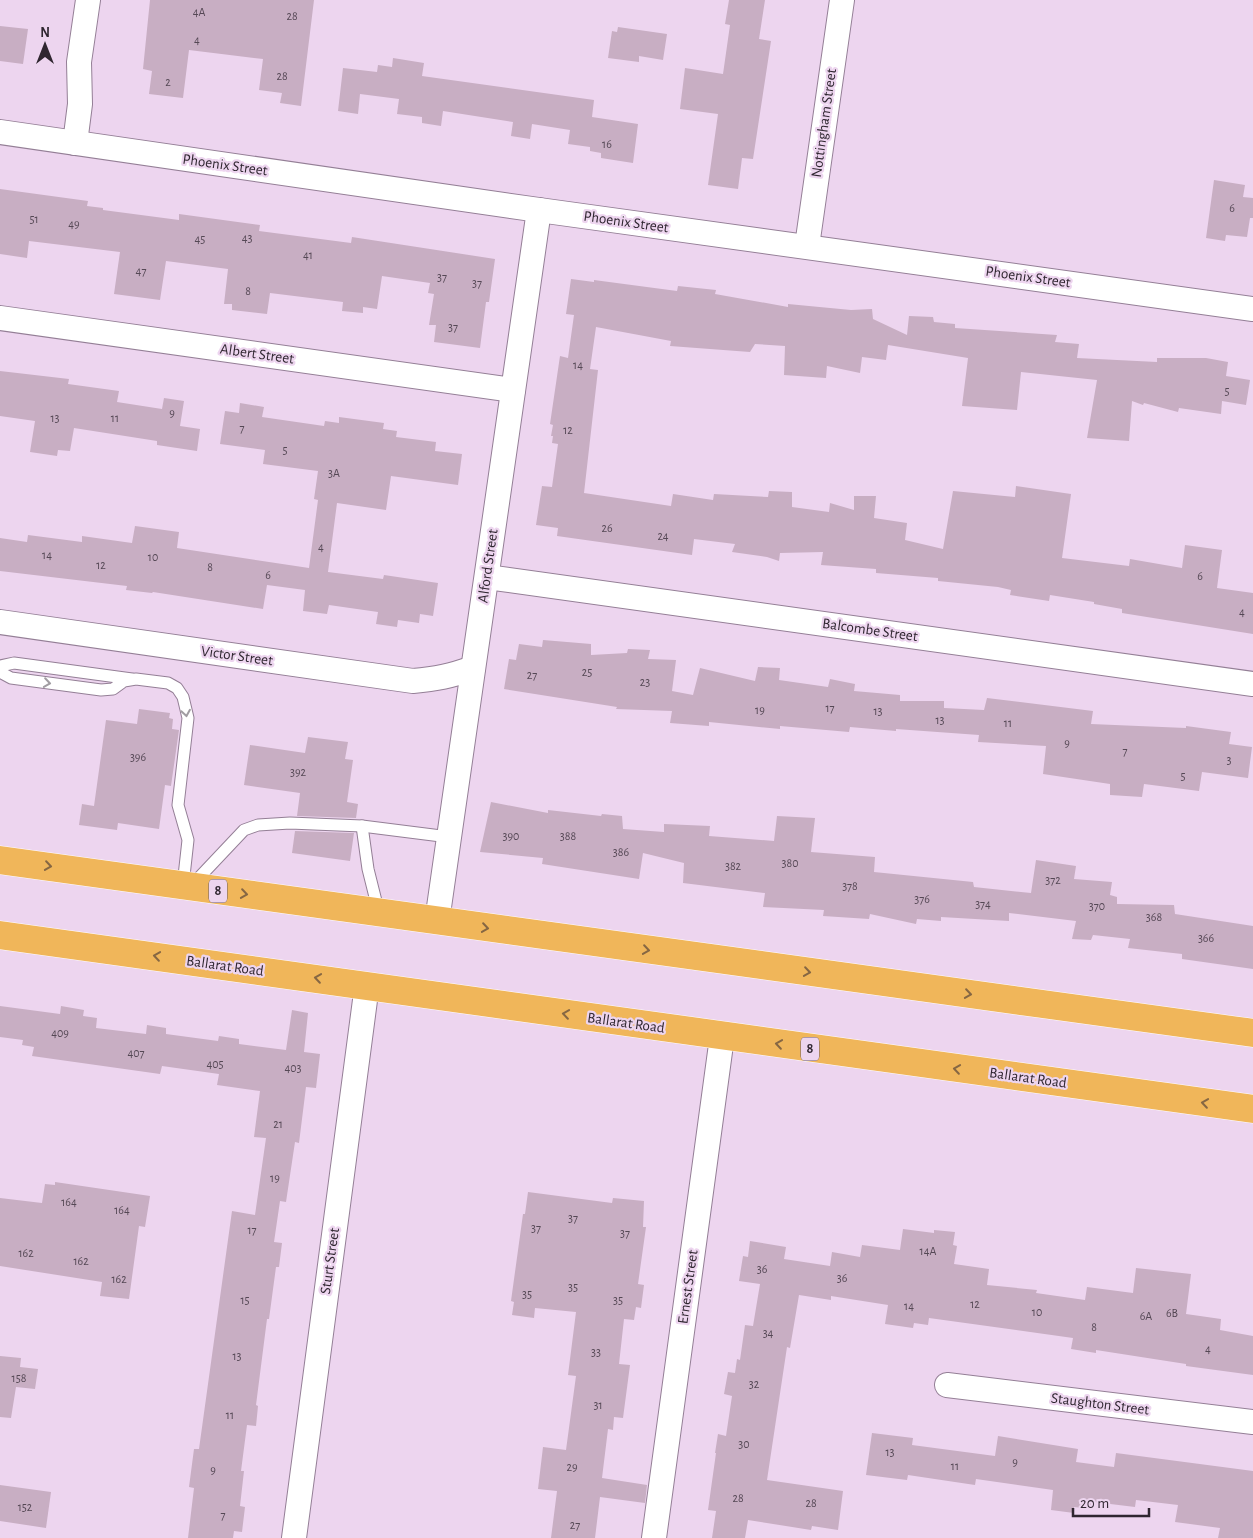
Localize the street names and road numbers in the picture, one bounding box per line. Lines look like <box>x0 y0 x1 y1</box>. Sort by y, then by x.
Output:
street label: Nottingham Street <box>809 67 839 178</box>
street label: Phoenix Street <box>182 152 269 178</box>
street label: Phoenix Street <box>583 209 670 235</box>
street label: Phoenix Street <box>985 264 1072 290</box>
street label: Albert Street <box>219 341 295 367</box>
street label: Alford Street <box>475 528 501 604</box>
street label: Balcombe Street <box>821 616 919 644</box>
street label: Victor Street <box>200 644 274 668</box>
road number: 8 <box>209 879 227 902</box>
street label: Ballarat Road <box>185 953 265 979</box>
street label: Ballarat Road <box>586 1010 666 1036</box>
road number: 8 <box>801 1038 819 1060</box>
street label: Ballarat Road <box>988 1065 1068 1091</box>
street label: Sturt Street <box>318 1227 342 1295</box>
street label: Ernest Street <box>675 1249 701 1325</box>
street label: Staughton Street <box>1050 1391 1150 1417</box>

